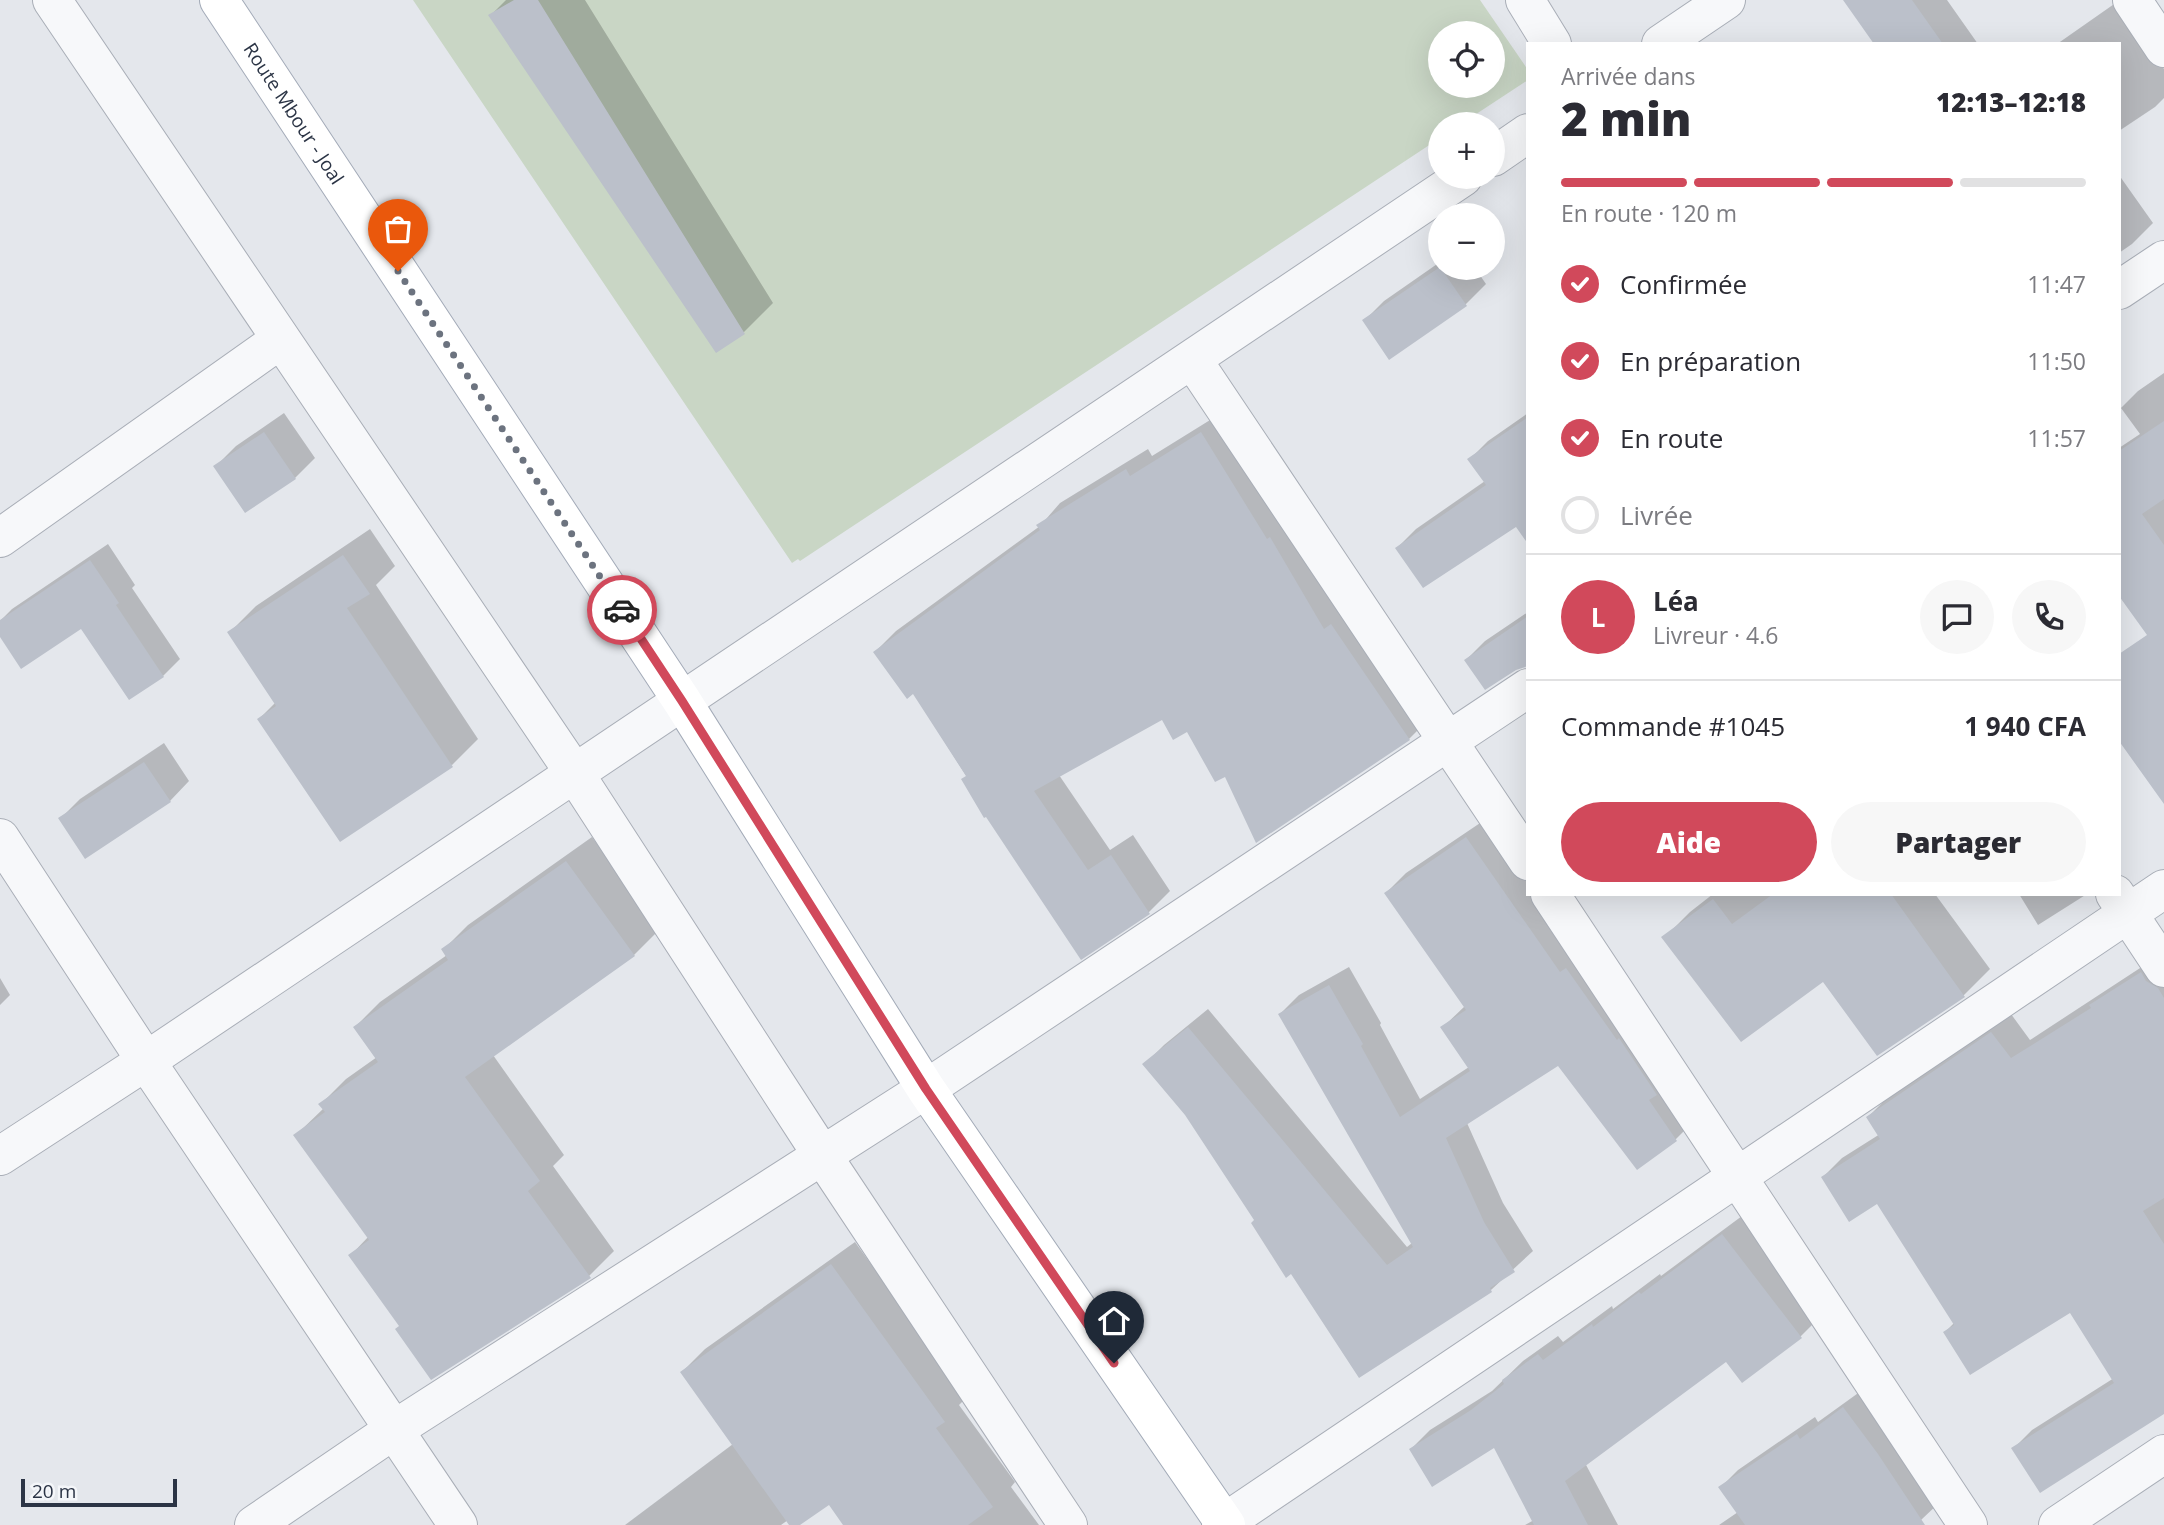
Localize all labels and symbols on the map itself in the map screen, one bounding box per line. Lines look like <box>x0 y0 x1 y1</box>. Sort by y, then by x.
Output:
street label: Route Mbour - Joal <box>238 38 350 189</box>
pin <box>368 199 428 271</box>
courier <box>587 575 657 645</box>
pin <box>1084 1291 1144 1363</box>
scale bar <box>21 1476 177 1508</box>

